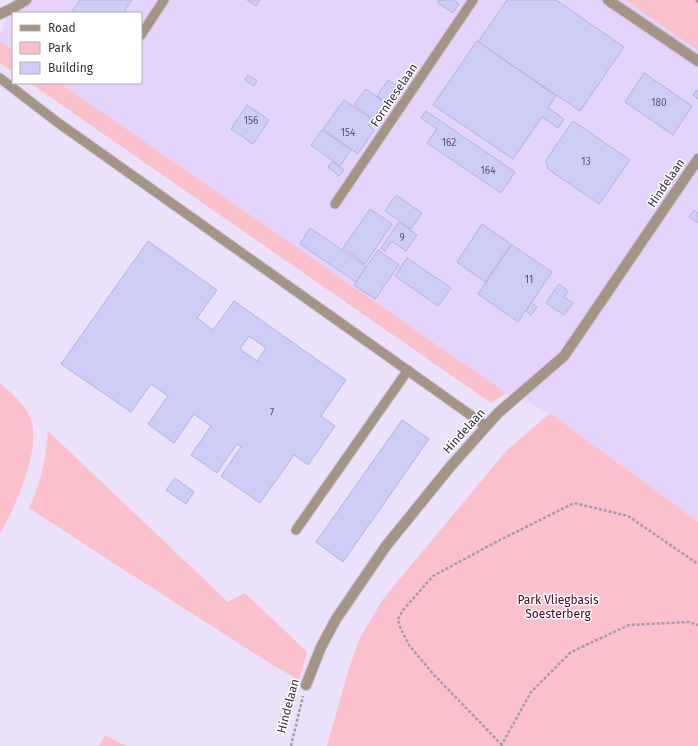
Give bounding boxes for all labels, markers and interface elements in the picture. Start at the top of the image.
legend [12,12,142,84]
text: Road [48,21,76,35]
text: Park [48,41,72,55]
text: Building [48,61,94,75]
street label: Fornheselaan [368,61,420,129]
house number: 180 [651,97,667,109]
house number: 156 [244,115,258,127]
house number: 154 [341,127,356,139]
house number: 162 [442,137,456,149]
house number: 13 [581,156,591,168]
street label: Hindelaan [645,156,687,210]
house number: 164 [481,165,496,177]
house number: 9 [399,232,405,244]
house number: 11 [525,274,533,286]
street label: Hindelaan [440,406,488,456]
house number: 7 [270,407,275,419]
park label: Park Vliegbasis Soesterberg [517,593,599,621]
street label: Hindelaan [274,677,302,735]

